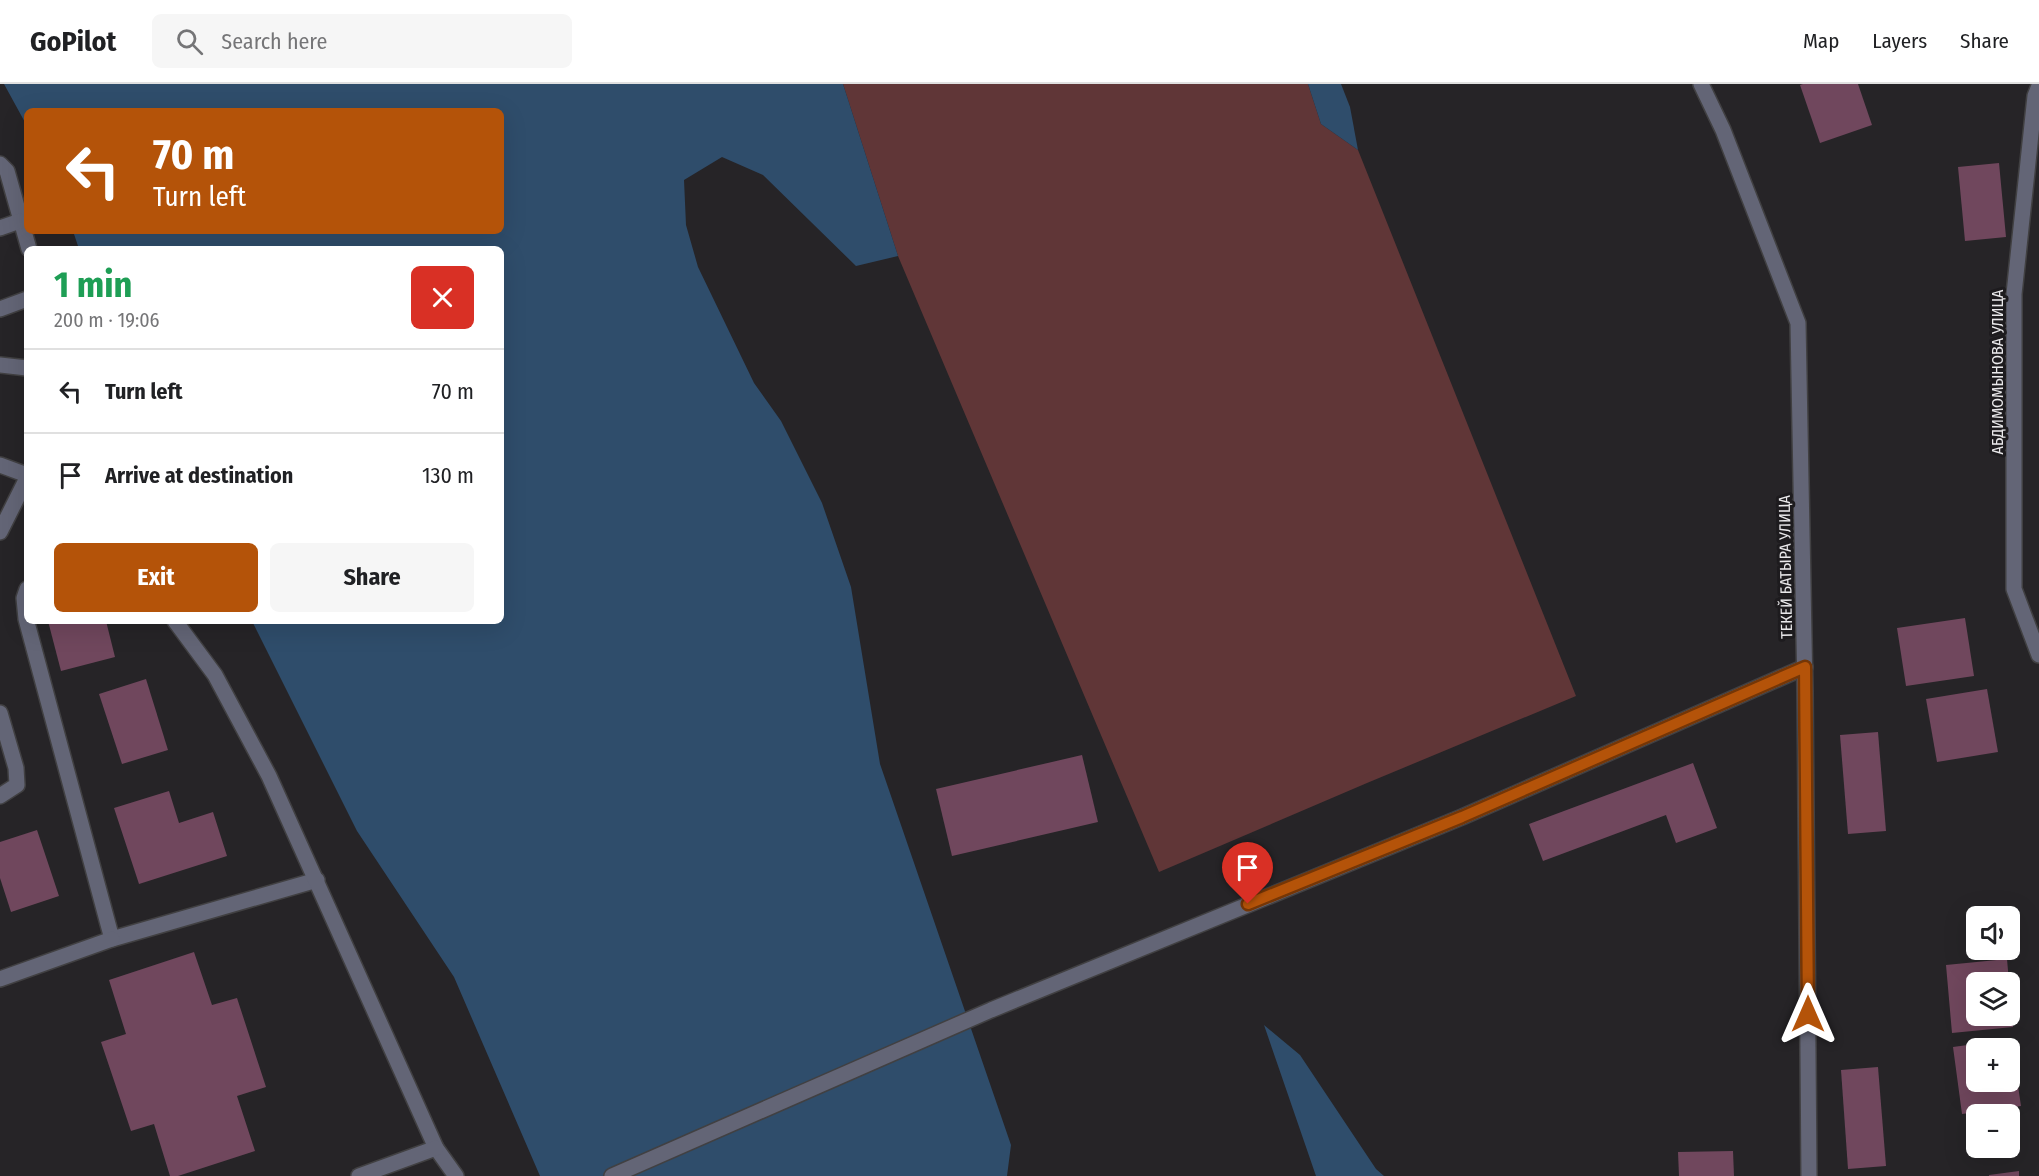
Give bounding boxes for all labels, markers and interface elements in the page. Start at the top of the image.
search box [152,14,572,68]
text: GoPilot [30,25,116,58]
icon: search [173,25,206,58]
text: Search here [221,28,327,55]
text: Map [1803,28,1839,54]
text: Layers [1872,28,1927,54]
text: Share [1960,28,2009,54]
text: 70 m [153,130,234,180]
icon: left [54,132,132,210]
text: Turn left [153,181,246,213]
text: 1 min [54,263,132,307]
button: close [411,266,474,329]
street label: АБДИМОМЫНОВА УЛИЦА [1988,289,2007,455]
text: 200 m · 19:06 [54,308,159,332]
icon: left [54,375,87,408]
text: Turn left [105,378,183,405]
text: 70 m [432,378,474,405]
icon: arrive [54,459,87,492]
text: Arrive at destination [105,462,293,489]
text: 130 m [422,462,474,489]
street label: ТЕКЕЙ БАТЫРА УЛИЦА [1775,494,1796,639]
button: Exit [54,543,258,612]
button: Share [270,543,474,612]
pin [1222,842,1273,904]
icon: arrive [1231,851,1264,884]
map controls [1966,906,2020,1158]
button: sound [1966,906,2020,960]
button: layers [1966,972,2020,1026]
position arrow [1776,982,1840,1046]
button: + [1966,1038,2020,1092]
button: − [1966,1104,2020,1158]

